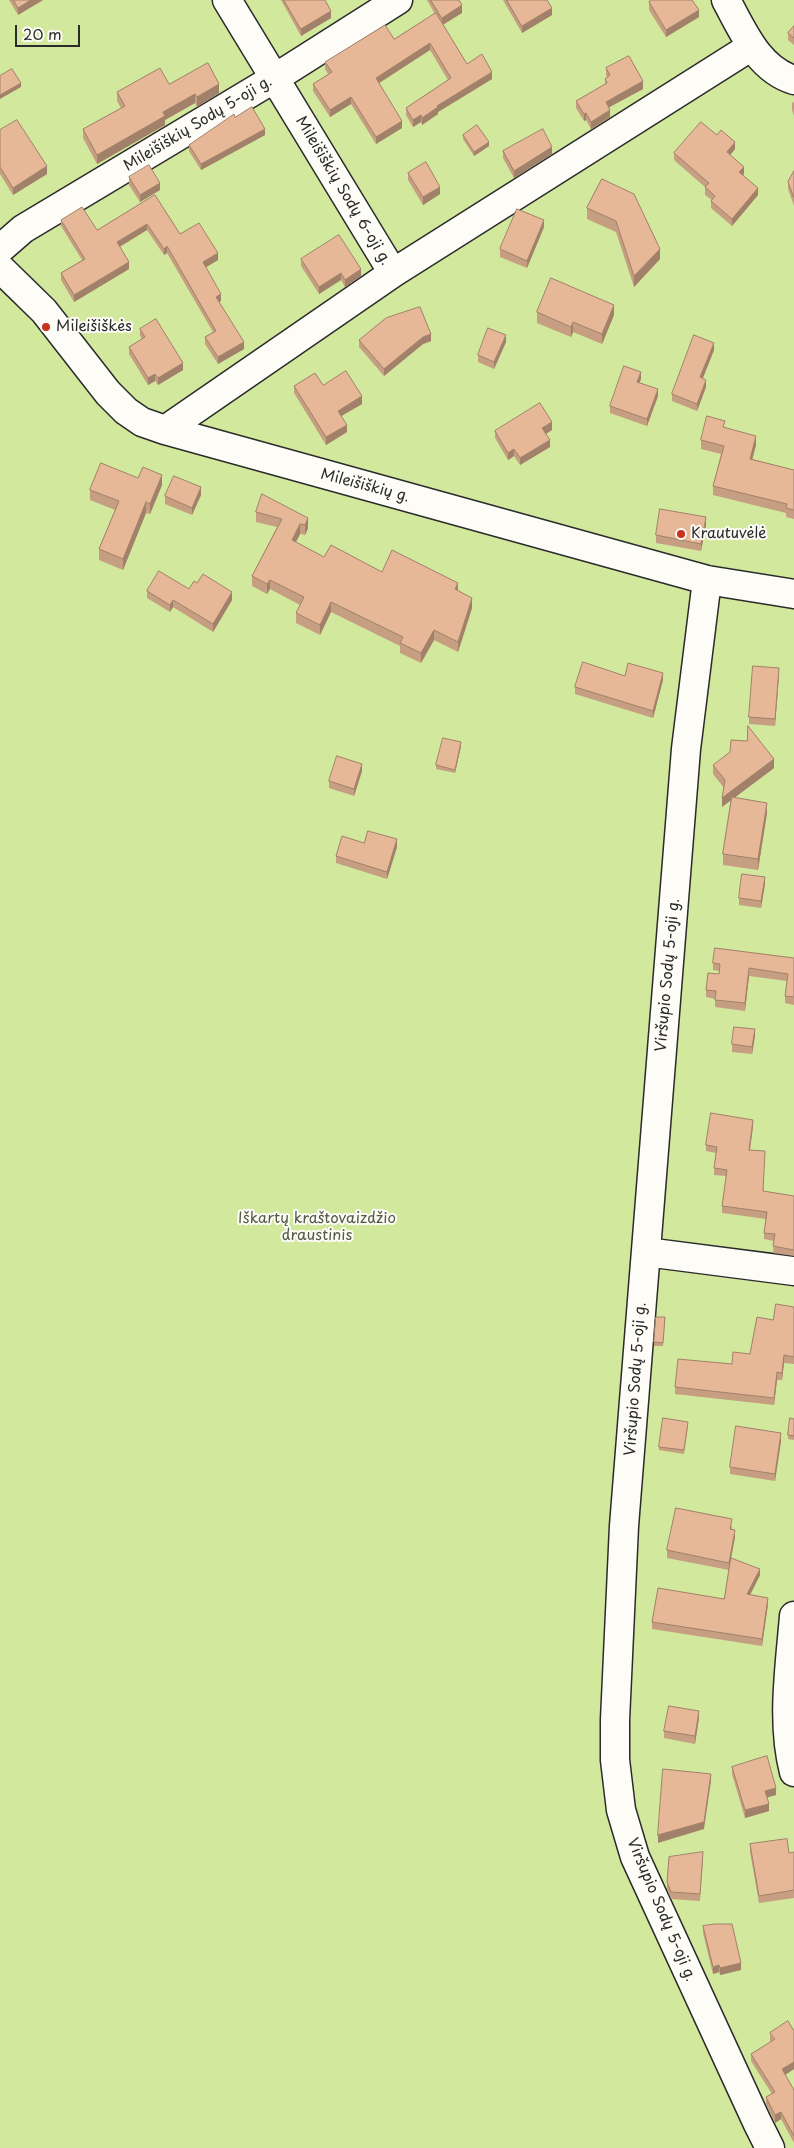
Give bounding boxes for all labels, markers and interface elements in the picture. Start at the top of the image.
scale bar [18,15,82,47]
text: 20 m [23,22,62,45]
street label: Mileišiškių Sodų 5-oji g. [121,73,275,175]
street label: Mileišiškių Sodų 6-oji g. [291,113,395,269]
place label: Mileišiškės [56,318,132,336]
marker: Mileišiškės [40,321,52,333]
street label: Mileišiškių g. [319,465,411,507]
place label: Krautuvėlė [691,525,766,543]
marker: Krautuvėlė [675,528,687,540]
street label: Viršupio Sodų 5-oji g. [652,898,684,1052]
park label: Iškartų kraštovaizdžio draustinis [238,1210,396,1245]
street label: Viršupio Sodų 5-oji g. [622,1302,650,1456]
street label: Viršupio Sodų 5-oji g. [623,1836,699,1984]

